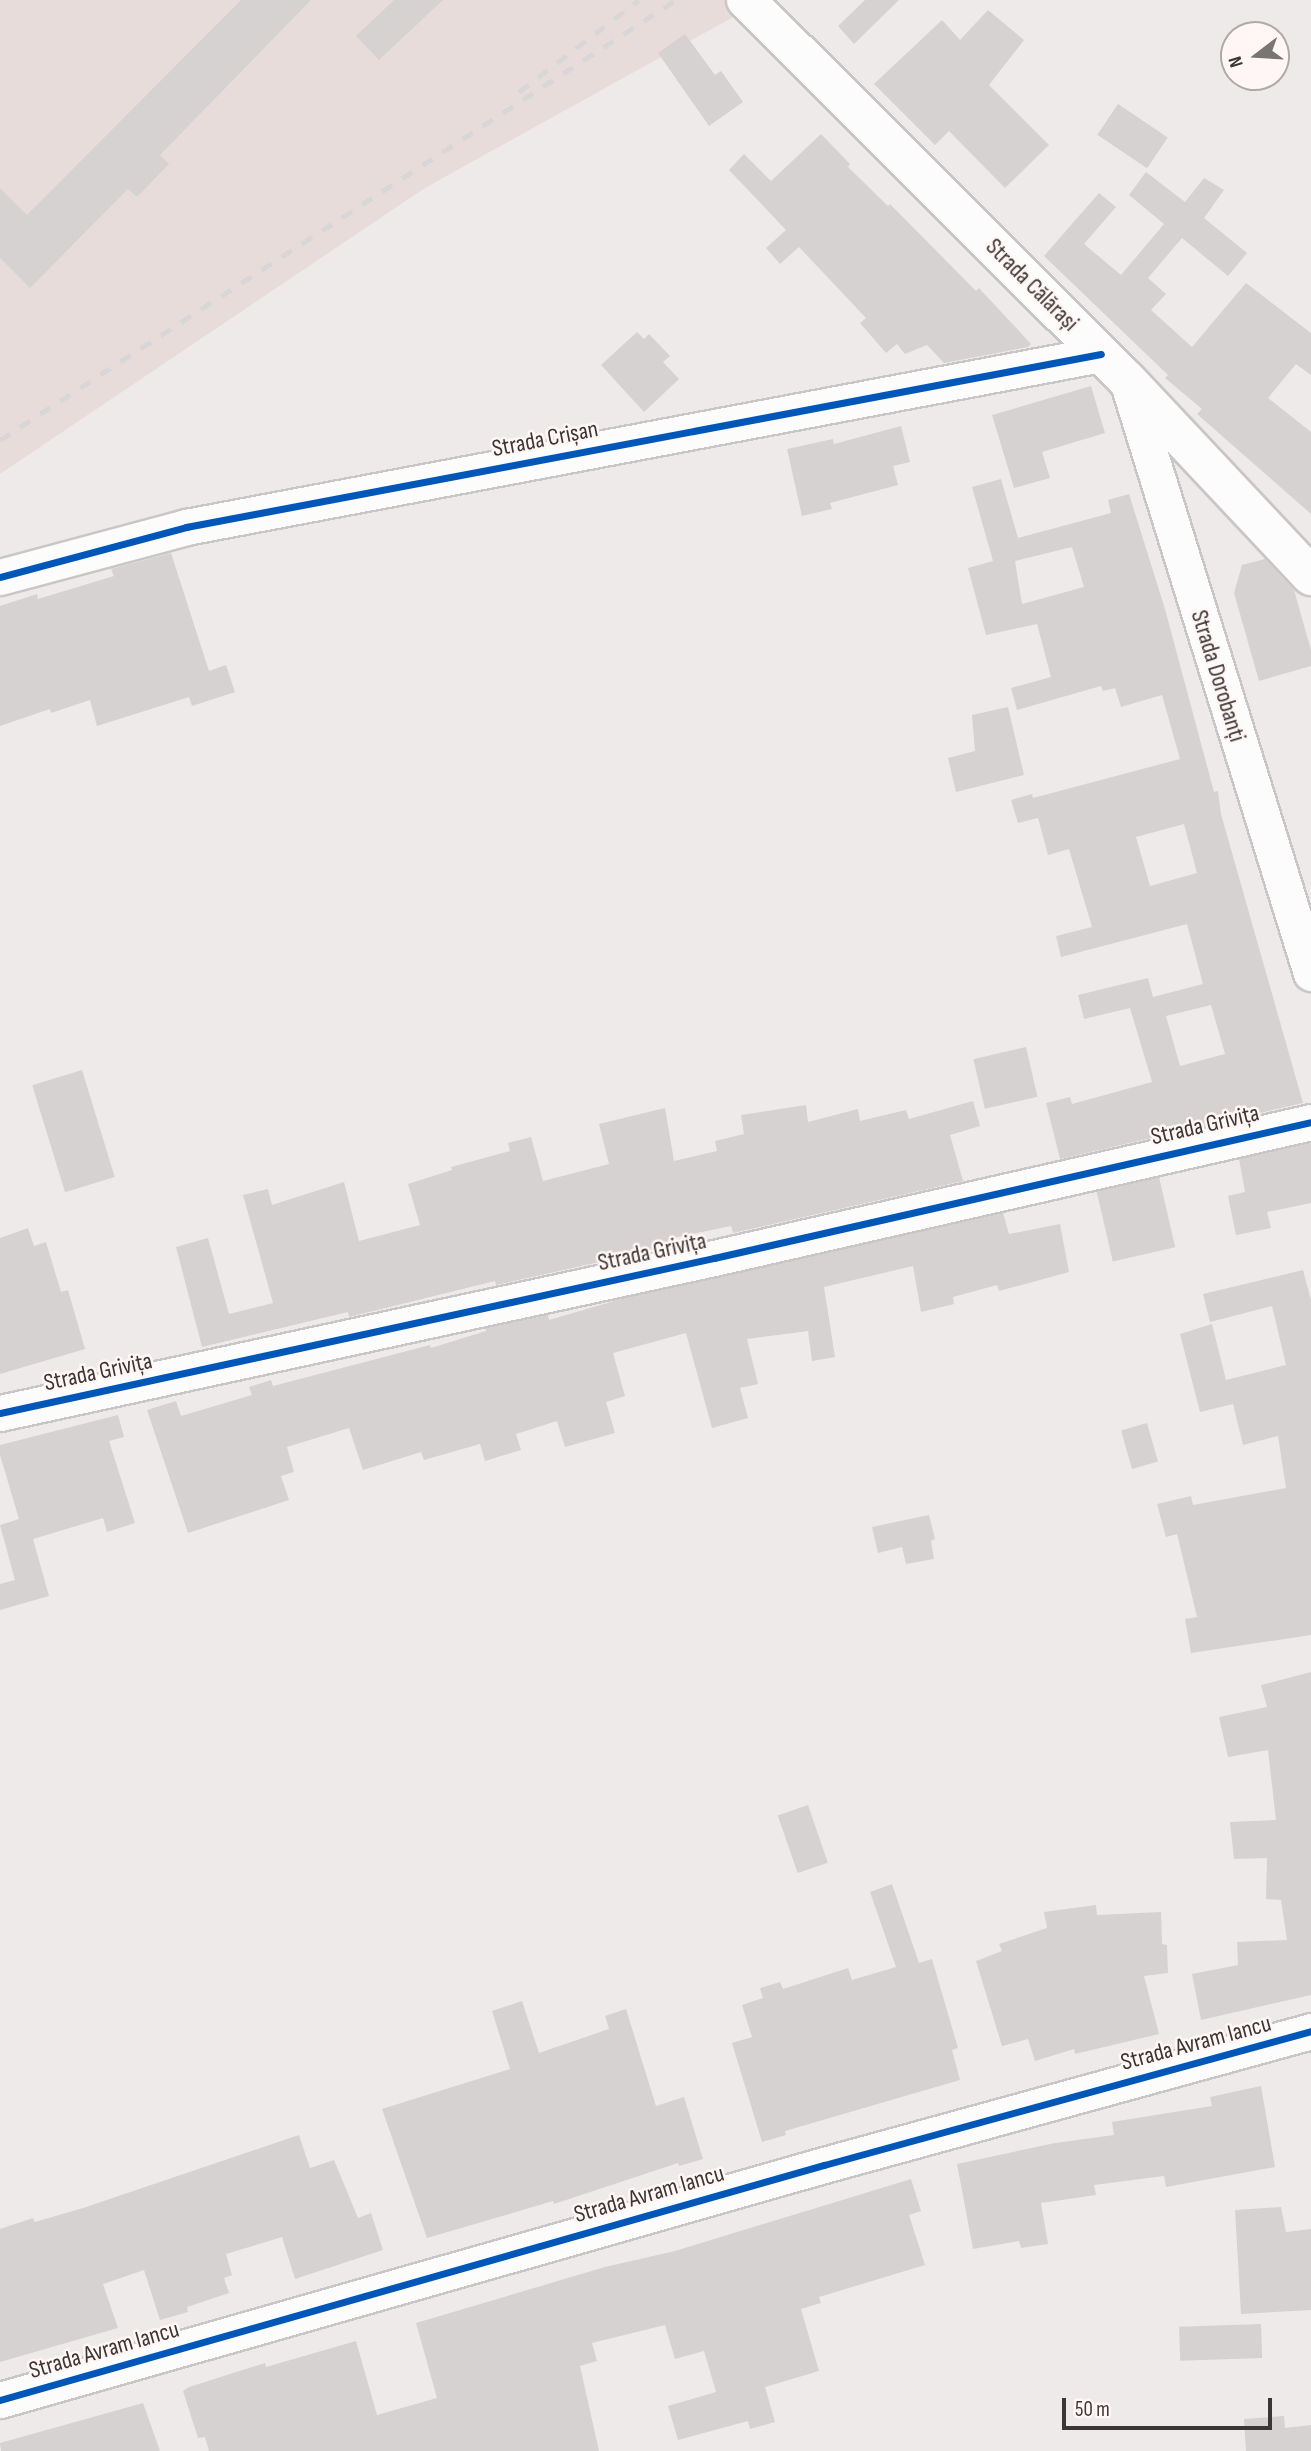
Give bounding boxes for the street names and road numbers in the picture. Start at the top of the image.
street label: Strada Călărași [980,233,1084,337]
street label: Strada Crișan [490,415,600,463]
street label: Strada Dorobanți [1184,607,1252,745]
street label: Strada Grivița [1148,1099,1262,1151]
street label: Strada Grivița [595,1226,709,1278]
street label: Strada Grivița [41,1346,155,1398]
street label: Strada Avram Iancu [1118,2009,1274,2077]
street label: Strada Avram Iancu [571,2159,727,2229]
street label: Strada Avram Iancu [26,2315,182,2385]

